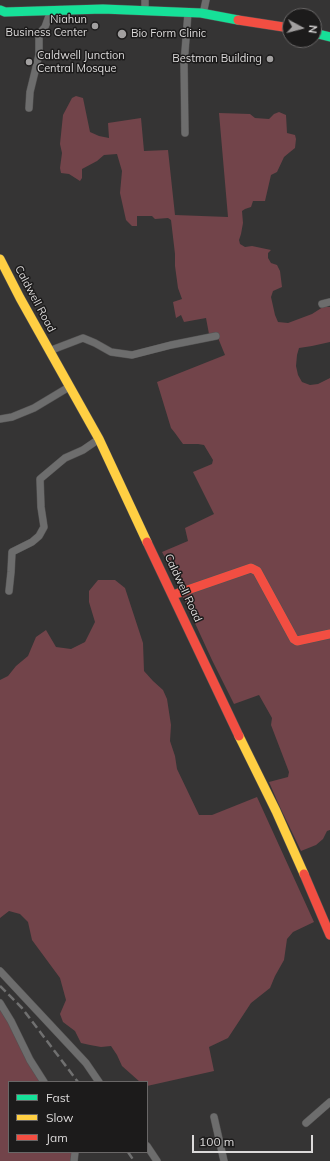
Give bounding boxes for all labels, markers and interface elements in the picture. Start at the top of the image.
north arrow [282,8,322,48]
place label: Niahun Business Center [6,13,87,39]
marker: Niahun Business Center [90,21,100,31]
text: N [305,24,320,34]
place label: Bio Form Clinic [131,27,206,41]
marker: Bio Form Clinic [116,28,128,40]
place label: Caldwell Junction Central Mosque [37,49,125,75]
place label: Bestman Building [172,52,262,66]
marker: Bestman Building [265,54,275,64]
marker: Caldwell Junction Central Mosque [24,57,34,67]
street label: Caldwell Road [12,263,58,335]
street label: Caldwell Road [161,552,205,624]
legend [8,1081,148,1153]
text: Fast [46,1090,70,1105]
text: Slow [46,1110,74,1125]
scale bar [194,1127,315,1153]
text: Jam [46,1130,68,1145]
text: 100 m [199,1134,234,1149]

